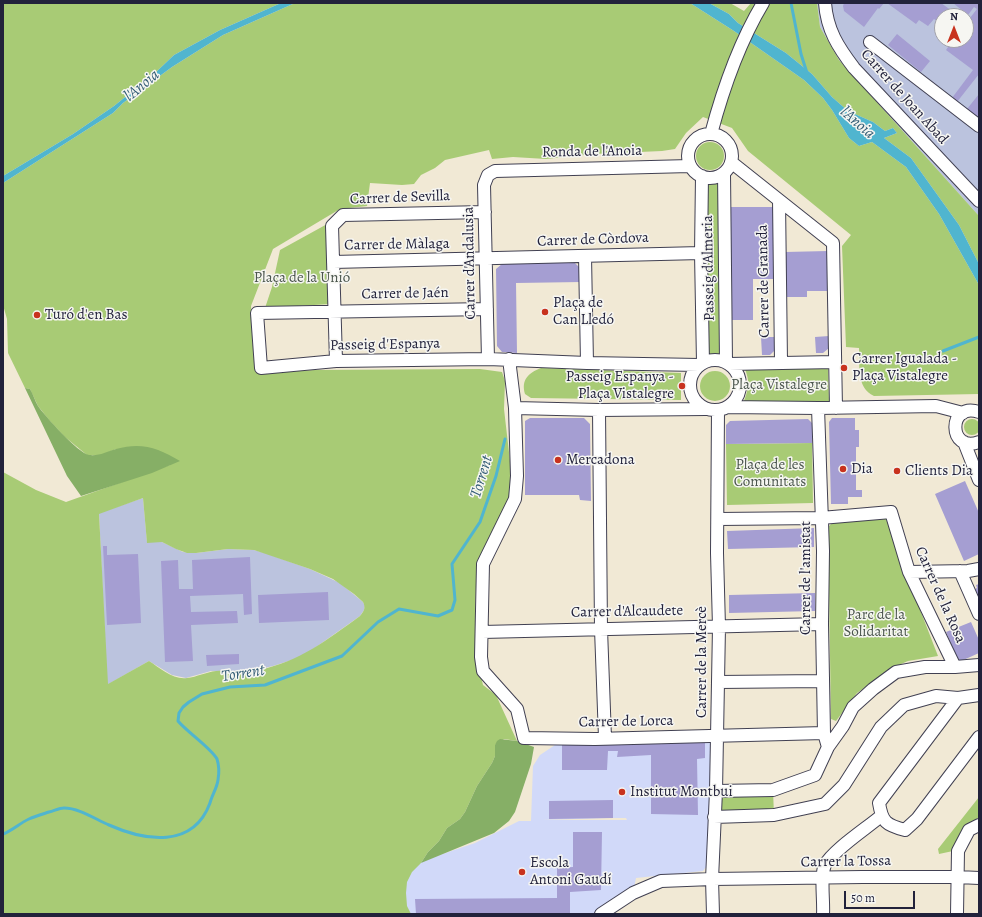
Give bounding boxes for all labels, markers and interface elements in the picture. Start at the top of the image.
north arrow [934,8,974,48]
text: N [950,9,958,24]
street label: Carrer de Joan Abad [857,46,951,148]
water label: l'Anoia [121,66,163,106]
water label: l'Anoia [836,103,878,143]
street label: Ronda de l'Anoia [542,142,642,162]
street label: Carrer de Sevilla [349,187,451,209]
street label: Carrer d'Andalusia [460,206,480,320]
street label: Passeig d'Almeria [699,215,719,321]
street label: Carrer de Granada [754,224,774,338]
street label: Carrer de Còrdova [537,229,649,251]
street label: Carrer de Màlaga [344,235,450,255]
park label: Plaça de la Unió [254,269,350,287]
street label: Carrer de Jaén [361,284,449,304]
place label: Plaça de Can Lledó [553,294,614,329]
place label: Turó d'en Bas [45,306,127,324]
marker: Plaça de Can Lledó [540,307,550,317]
marker: Turó d'en Bas [32,310,42,320]
street label: Passeig d'Espanya [330,335,440,355]
place label: Carrer Igualada - Plaça Vistalegre [852,350,957,385]
marker: Carrer Igualada - Plaça Vistalegre [839,363,849,373]
place label: Passeig Espanya - Plaça Vistalegre [566,368,674,403]
park label: Plaça Vistalegre [731,376,827,394]
marker: Passeig Espanya - Plaça Vistalegre [677,381,687,391]
place label: Mercadona [566,451,635,469]
water label: Torrent [467,454,497,500]
marker: Mercadona [553,455,563,465]
park label: Plaça de les Comunitats [734,456,806,491]
place label: Dia [851,460,873,478]
place label: Clients Dia [905,462,973,480]
marker: Dia [838,464,848,474]
marker: Clients Dia [892,466,902,476]
street label: Carrer de l'amistat [797,521,815,635]
street label: Carrer de la Rosa [911,544,969,646]
street label: Carrer d'Alcaudete [571,602,683,622]
street label: Carrer de la Mercè [693,606,711,718]
park label: Parc de la Solidaritat [844,606,908,641]
water label: Torrent [220,661,266,687]
street label: Carrer de Lorca [578,712,674,732]
place label: Institut Montbui [630,783,733,801]
marker: Institut Montbui [617,787,627,797]
street label: Carrer la Tossa [801,852,891,872]
place label: Escola Antoni Gaudí [530,854,612,889]
marker: Escola Antoni Gaudí [517,867,527,877]
scale bar [846,883,917,909]
text: 50 m [851,890,875,906]

